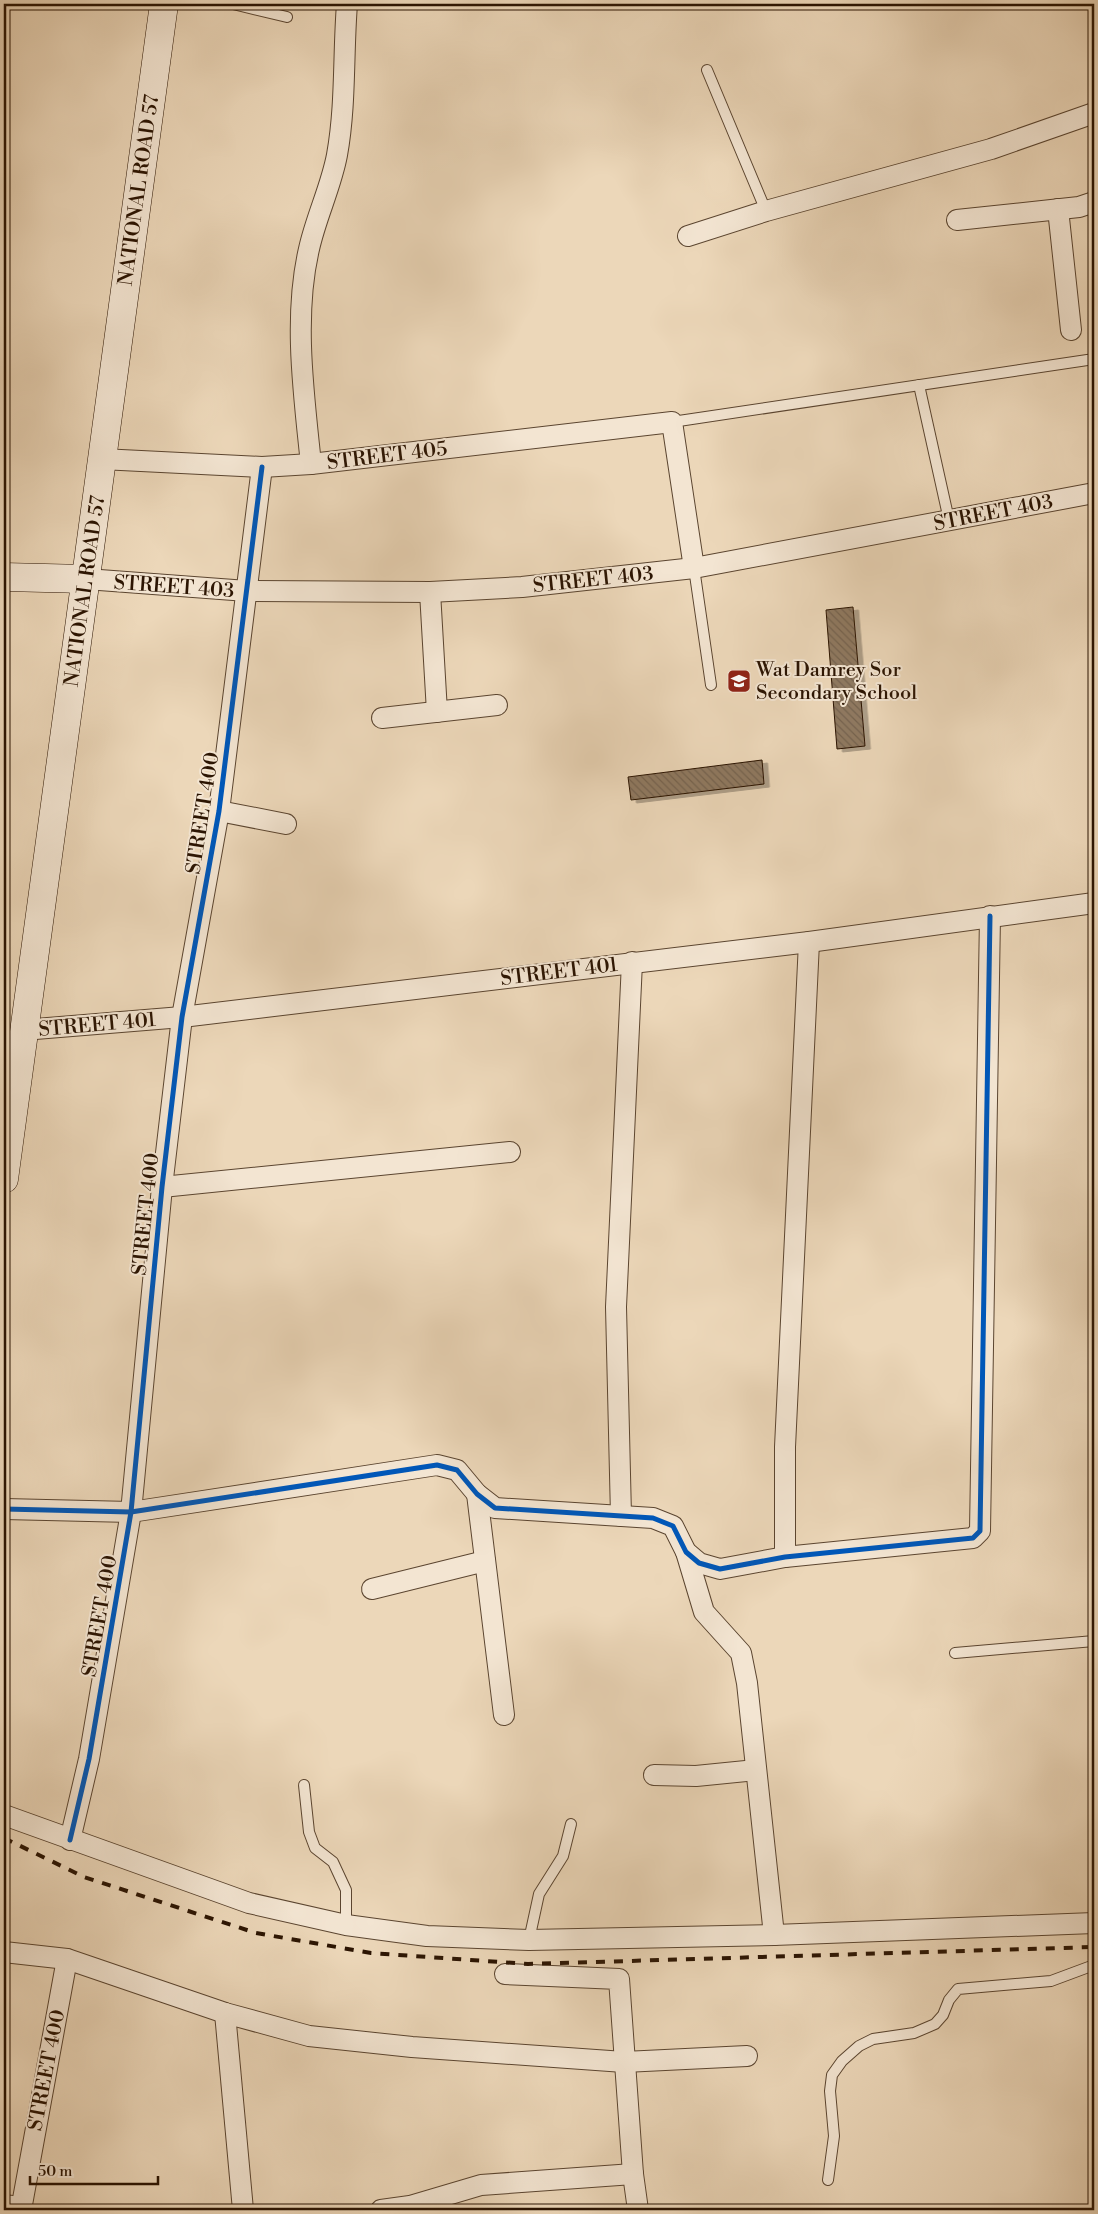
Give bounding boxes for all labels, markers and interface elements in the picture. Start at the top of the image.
street label: NATIONAL ROAD 57 [114,93,165,287]
street label: STREET 405 [326,437,449,476]
street label: STREET 403 [932,490,1055,537]
street label: NATIONAL ROAD 57 [60,494,111,688]
street label: STREET 403 [532,562,655,599]
street label: STREET 403 [113,571,235,604]
place label: Wat Damrey Sor Secondary School [755,658,917,706]
school or university icon: Wat Damrey Sor Secondary School [726,668,752,694]
street label: STREET 400 [181,750,225,876]
street label: STREET 401 [499,953,620,992]
street label: STREET 401 [37,1008,157,1043]
street label: STREET 400 [128,1152,165,1277]
street label: STREET 400 [77,1553,123,1679]
street label: STREET 400 [23,2007,71,2133]
scale bar [30,2154,158,2186]
text: 50 m [38,2162,72,2181]

